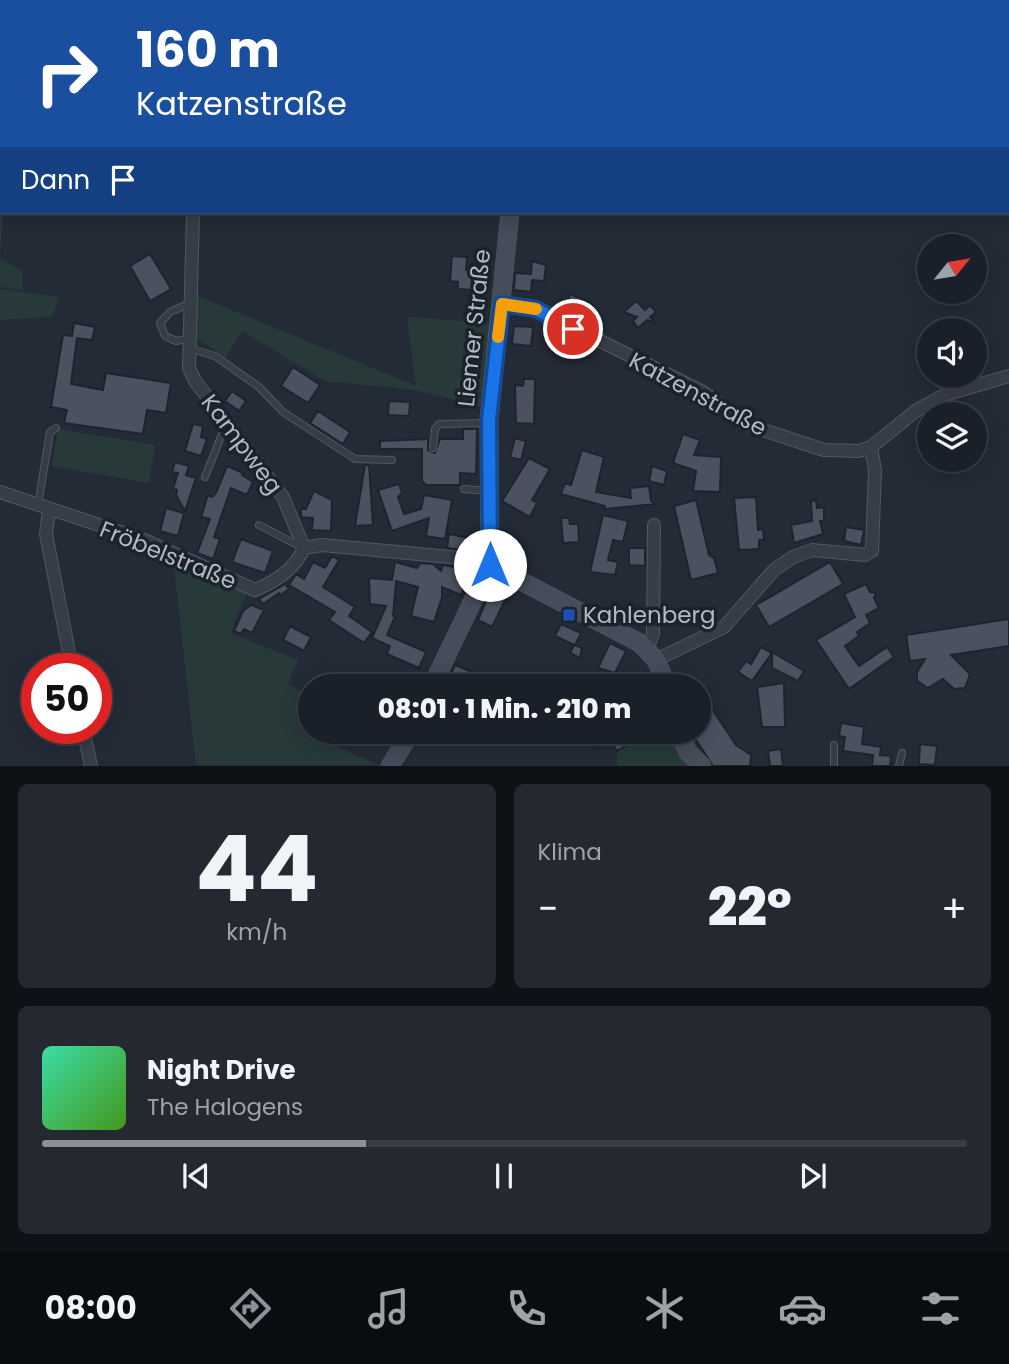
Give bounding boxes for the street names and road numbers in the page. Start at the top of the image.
street label: Liemer Straße [450,248,498,408]
street label: Katzenstraße [624,344,772,444]
street label: Kampweg [194,388,290,500]
street label: Fröbelstraße [95,513,241,597]

